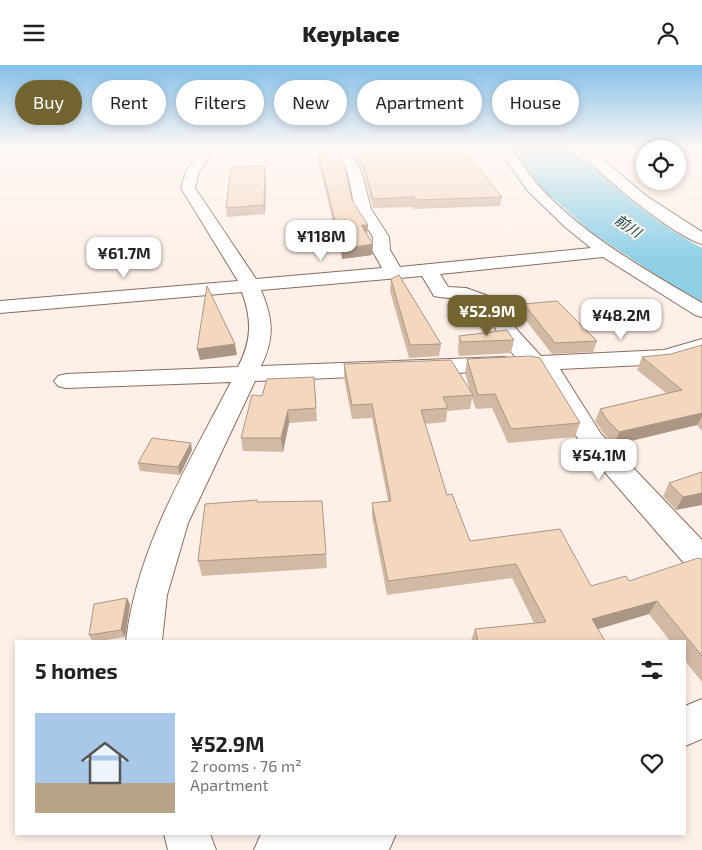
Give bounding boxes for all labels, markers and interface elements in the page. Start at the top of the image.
icon: menu [20,19,48,47]
icon: person [654,19,682,47]
text: Keyplace [302,20,400,46]
chip: Buy [15,80,82,125]
chip: Rent [92,80,166,125]
chip: Filters [176,80,264,125]
chip: New [274,80,347,125]
chip: Apartment [357,80,482,125]
chip: House [492,80,579,125]
map controls [636,140,686,190]
button: locate [636,140,686,190]
water label: 前川 [612,211,646,242]
pin: ¥118M [286,219,356,262]
text: ¥118M [296,226,346,245]
pin: ¥61.7M [83,237,165,279]
text: ¥61.7M [97,243,151,262]
pin: ¥52.9M [446,295,528,337]
pin: ¥48.2M [580,299,662,341]
text: ¥52.9M [459,301,515,320]
text: ¥48.2M [592,305,650,324]
pin: ¥54.1M [558,439,640,481]
text: ¥54.1M [572,445,626,464]
icon: filters [638,656,666,684]
text: 5 homes [35,658,118,683]
text: ¥52.9M [190,731,264,756]
icon: home [75,733,135,793]
icon: heart [638,749,666,777]
text: 2 rooms · 76 m² [190,756,302,775]
text: Apartment [190,775,269,794]

